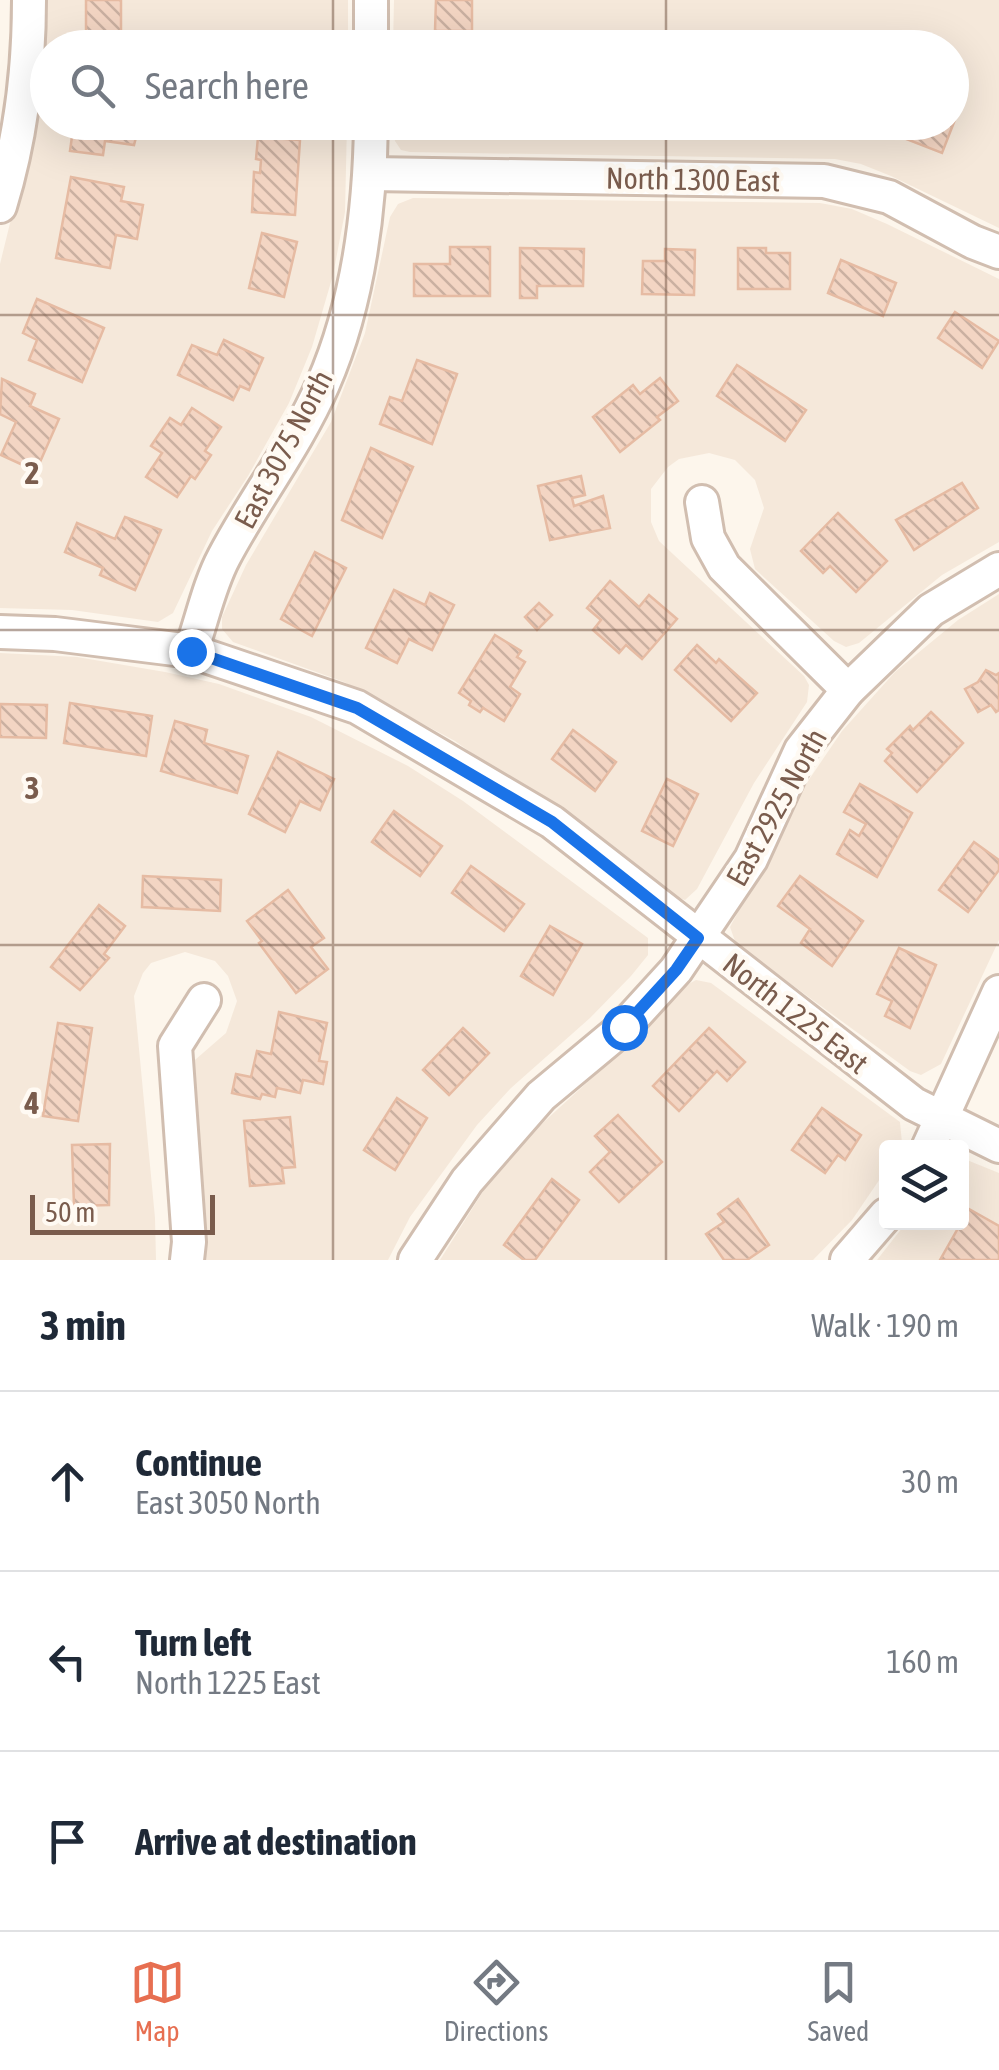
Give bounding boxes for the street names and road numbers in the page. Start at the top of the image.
street label: North 1300 East [606,160,780,198]
street label: East 3075 North [227,364,339,534]
street label: East 2925 North [719,723,833,891]
street label: North 1225 East [717,946,875,1080]

